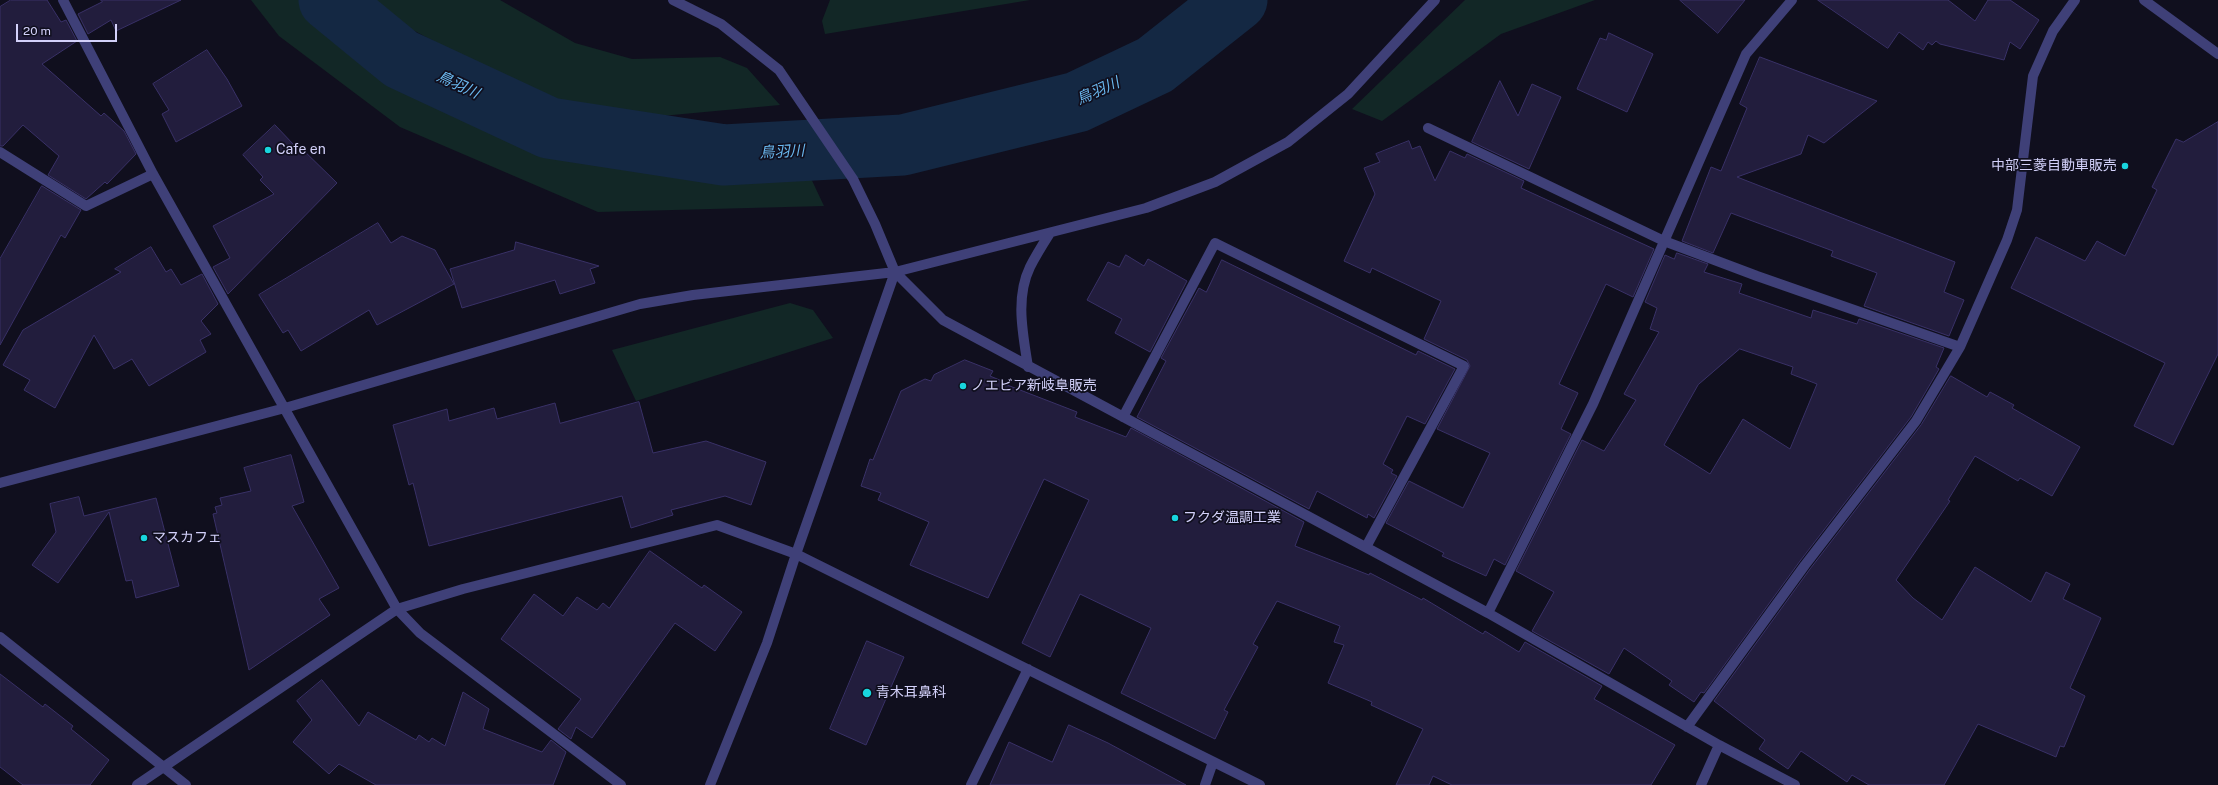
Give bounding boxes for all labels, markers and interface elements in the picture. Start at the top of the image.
scale bar [18,16,119,42]
text: 20 m [23,24,51,38]
water label: 鳥羽川 [434,67,482,103]
water label: 鳥羽川 [1074,74,1122,108]
place label: Cafe en [276,142,326,158]
water label: 鳥羽川 [759,142,805,162]
marker: Cafe en [263,145,273,155]
place label: 中部三菱自動車販売 [1991,158,2117,174]
marker: 中部三菱自動車販売 [2120,161,2130,171]
place label: ノエビア新岐阜販売 [971,378,1097,394]
marker: ノエビア新岐阜販売 [958,381,968,391]
place label: フクダ温調工業 [1183,510,1281,526]
marker: フクダ温調工業 [1170,513,1180,523]
place label: マスカフェ [152,530,222,546]
marker: マスカフェ [139,533,149,543]
place label: 青木耳鼻科 [876,685,946,701]
marker: 青木耳鼻科 [861,687,873,699]

